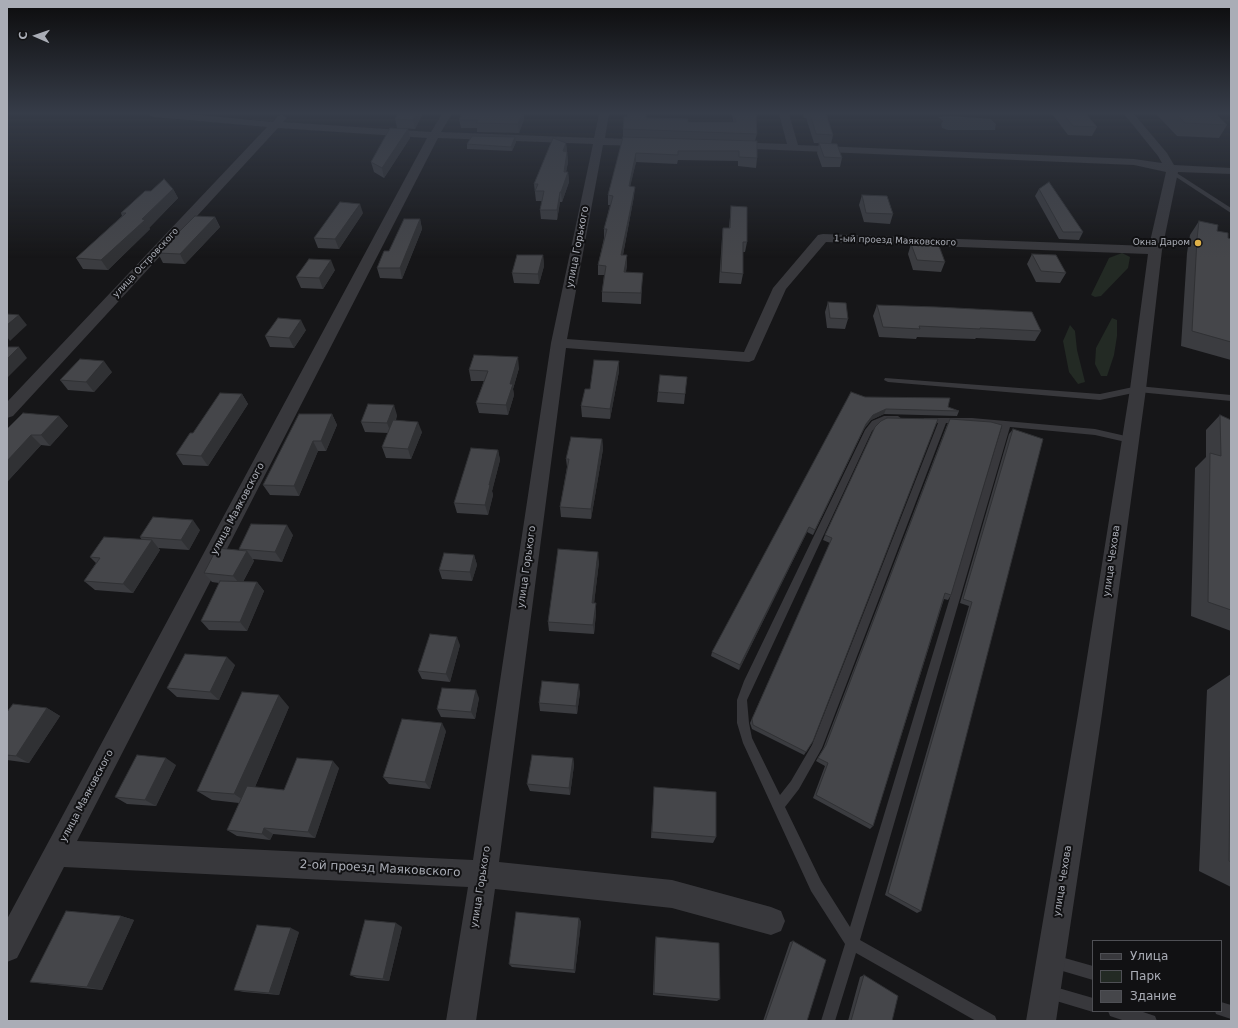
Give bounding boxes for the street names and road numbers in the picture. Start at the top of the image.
street label: улица Горького [564,205,592,289]
street label: улица Островского [111,226,181,300]
street label: 1-ый проезд Маяковского [834,233,956,249]
street label: улица Маяковского [209,461,267,557]
street label: улица Горького [515,525,539,609]
street label: улица Чехова [1101,525,1123,597]
street label: улица Маяковского [58,748,116,844]
street label: улица Горького [469,845,493,929]
street label: улица Чехова [1051,845,1075,917]
street label: 2-ой проезд Маяковского [299,858,461,880]

